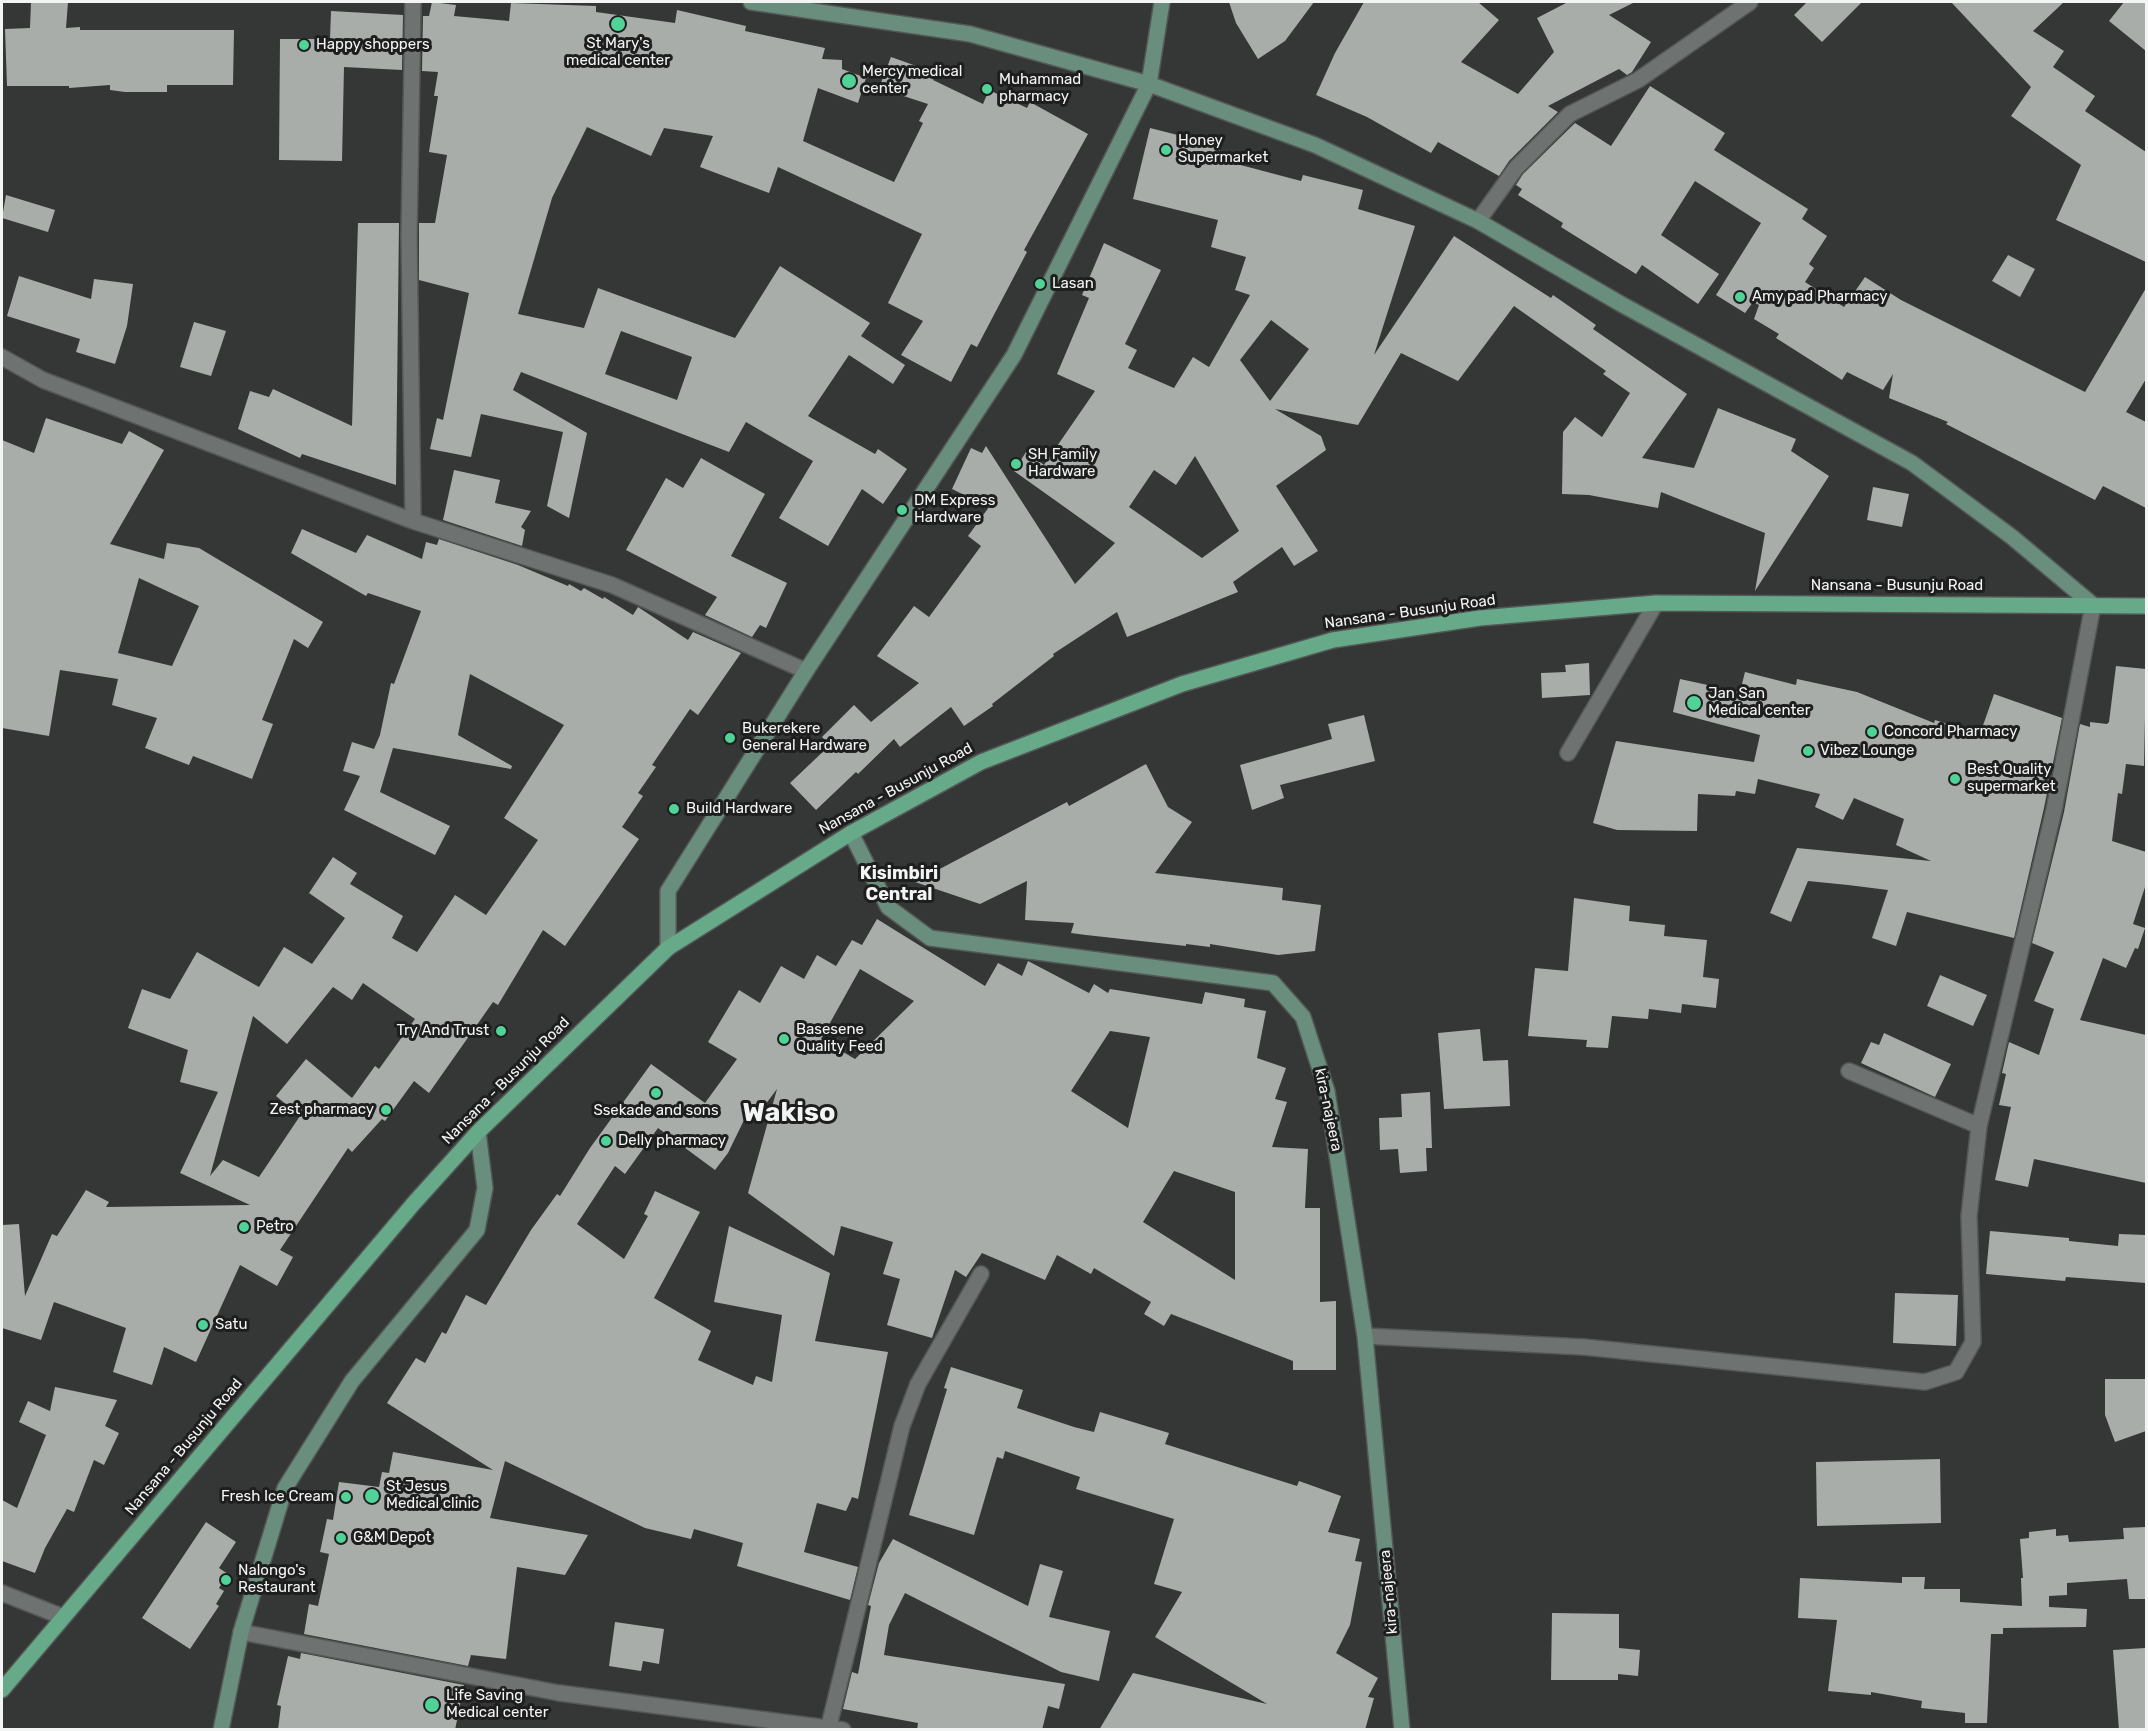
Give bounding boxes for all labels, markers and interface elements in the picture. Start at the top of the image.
marker: St Mary's medical center [609,15,627,33]
place label: St Mary's medical center [566,35,670,70]
place label: Happy shoppers [316,36,430,54]
marker: Happy shoppers [297,38,311,52]
place label: Mercy medical center [862,63,962,98]
place label: Muhammad pharmacy [999,71,1081,106]
marker: Mercy medical center [840,72,858,90]
marker: Muhammad pharmacy [980,82,994,96]
place label: Honey Supermarket [1178,132,1268,167]
marker: Honey Supermarket [1159,143,1173,157]
place label: Lasan [1052,275,1094,293]
marker: Lasan [1033,277,1047,291]
place label: Amy pad Pharmacy [1752,288,1888,306]
marker: Amy pad Pharmacy [1733,290,1747,304]
place label: SH Family Hardware [1028,446,1097,481]
marker: SH Family Hardware [1009,457,1023,471]
place label: DM Express Hardware [914,492,995,527]
marker: DM Express Hardware [895,503,909,517]
street label: Nansana - Busunju Road [1811,577,1983,595]
street label: Nansana - Busunju Road [1323,591,1497,633]
place label: Jan San Medical center [1708,685,1810,720]
marker: Jan San Medical center [1685,694,1703,712]
place label: Bukerekere General Hardware [742,720,867,755]
place label: Concord Pharmacy [1884,723,2017,741]
marker: Concord Pharmacy [1865,725,1879,739]
marker: Bukerekere General Hardware [723,731,737,745]
street label: Nansana - Busunju Road [816,739,976,839]
place label: Vibez Lounge [1820,742,1914,760]
marker: Vibez Lounge [1801,744,1815,758]
place label: Best Quality supermarket [1967,761,2056,796]
marker: Best Quality supermarket [1948,772,1962,786]
place label: Build Hardware [686,800,792,818]
marker: Build Hardware [667,802,681,816]
district label: Kisimbiri Central [860,863,938,906]
street label: Nansana - Busunju Road [439,1014,573,1148]
place label: Basesene Quality Feed [796,1021,883,1056]
place label: Try And Trust [396,1022,489,1040]
marker: Try And Trust [494,1024,508,1038]
marker: Basesene Quality Feed [777,1032,791,1046]
street label: kira-najeera [1310,1067,1346,1153]
marker: Ssekade and sons [649,1086,663,1100]
district label: Wakiso [743,1097,835,1129]
place label: Zest pharmacy [270,1101,374,1119]
place label: Ssekade and sons [593,1102,719,1120]
marker: Zest pharmacy [379,1103,393,1117]
place label: Delly pharmacy [618,1132,726,1150]
marker: Delly pharmacy [599,1134,613,1148]
place label: Petro [256,1218,294,1236]
marker: Petro [237,1220,251,1234]
place label: Satu [215,1316,247,1334]
marker: Satu [196,1318,210,1332]
street label: Nansana - Busunju Road [122,1375,246,1519]
place label: St Jesus Medical clinic [386,1478,479,1513]
marker: St Jesus Medical clinic [363,1487,381,1505]
place label: Fresh Ice Cream [221,1488,334,1506]
marker: Fresh Ice Cream [339,1490,353,1504]
place label: G&M Depot [353,1529,431,1547]
marker: G&M Depot [334,1531,348,1545]
street label: kira-najeera [1376,1549,1402,1635]
place label: Nalongo's Restaurant [238,1562,316,1597]
marker: Nalongo's Restaurant [219,1573,233,1587]
place label: Life Saving Medical center [446,1687,548,1722]
marker: Life Saving Medical center [423,1696,441,1714]

